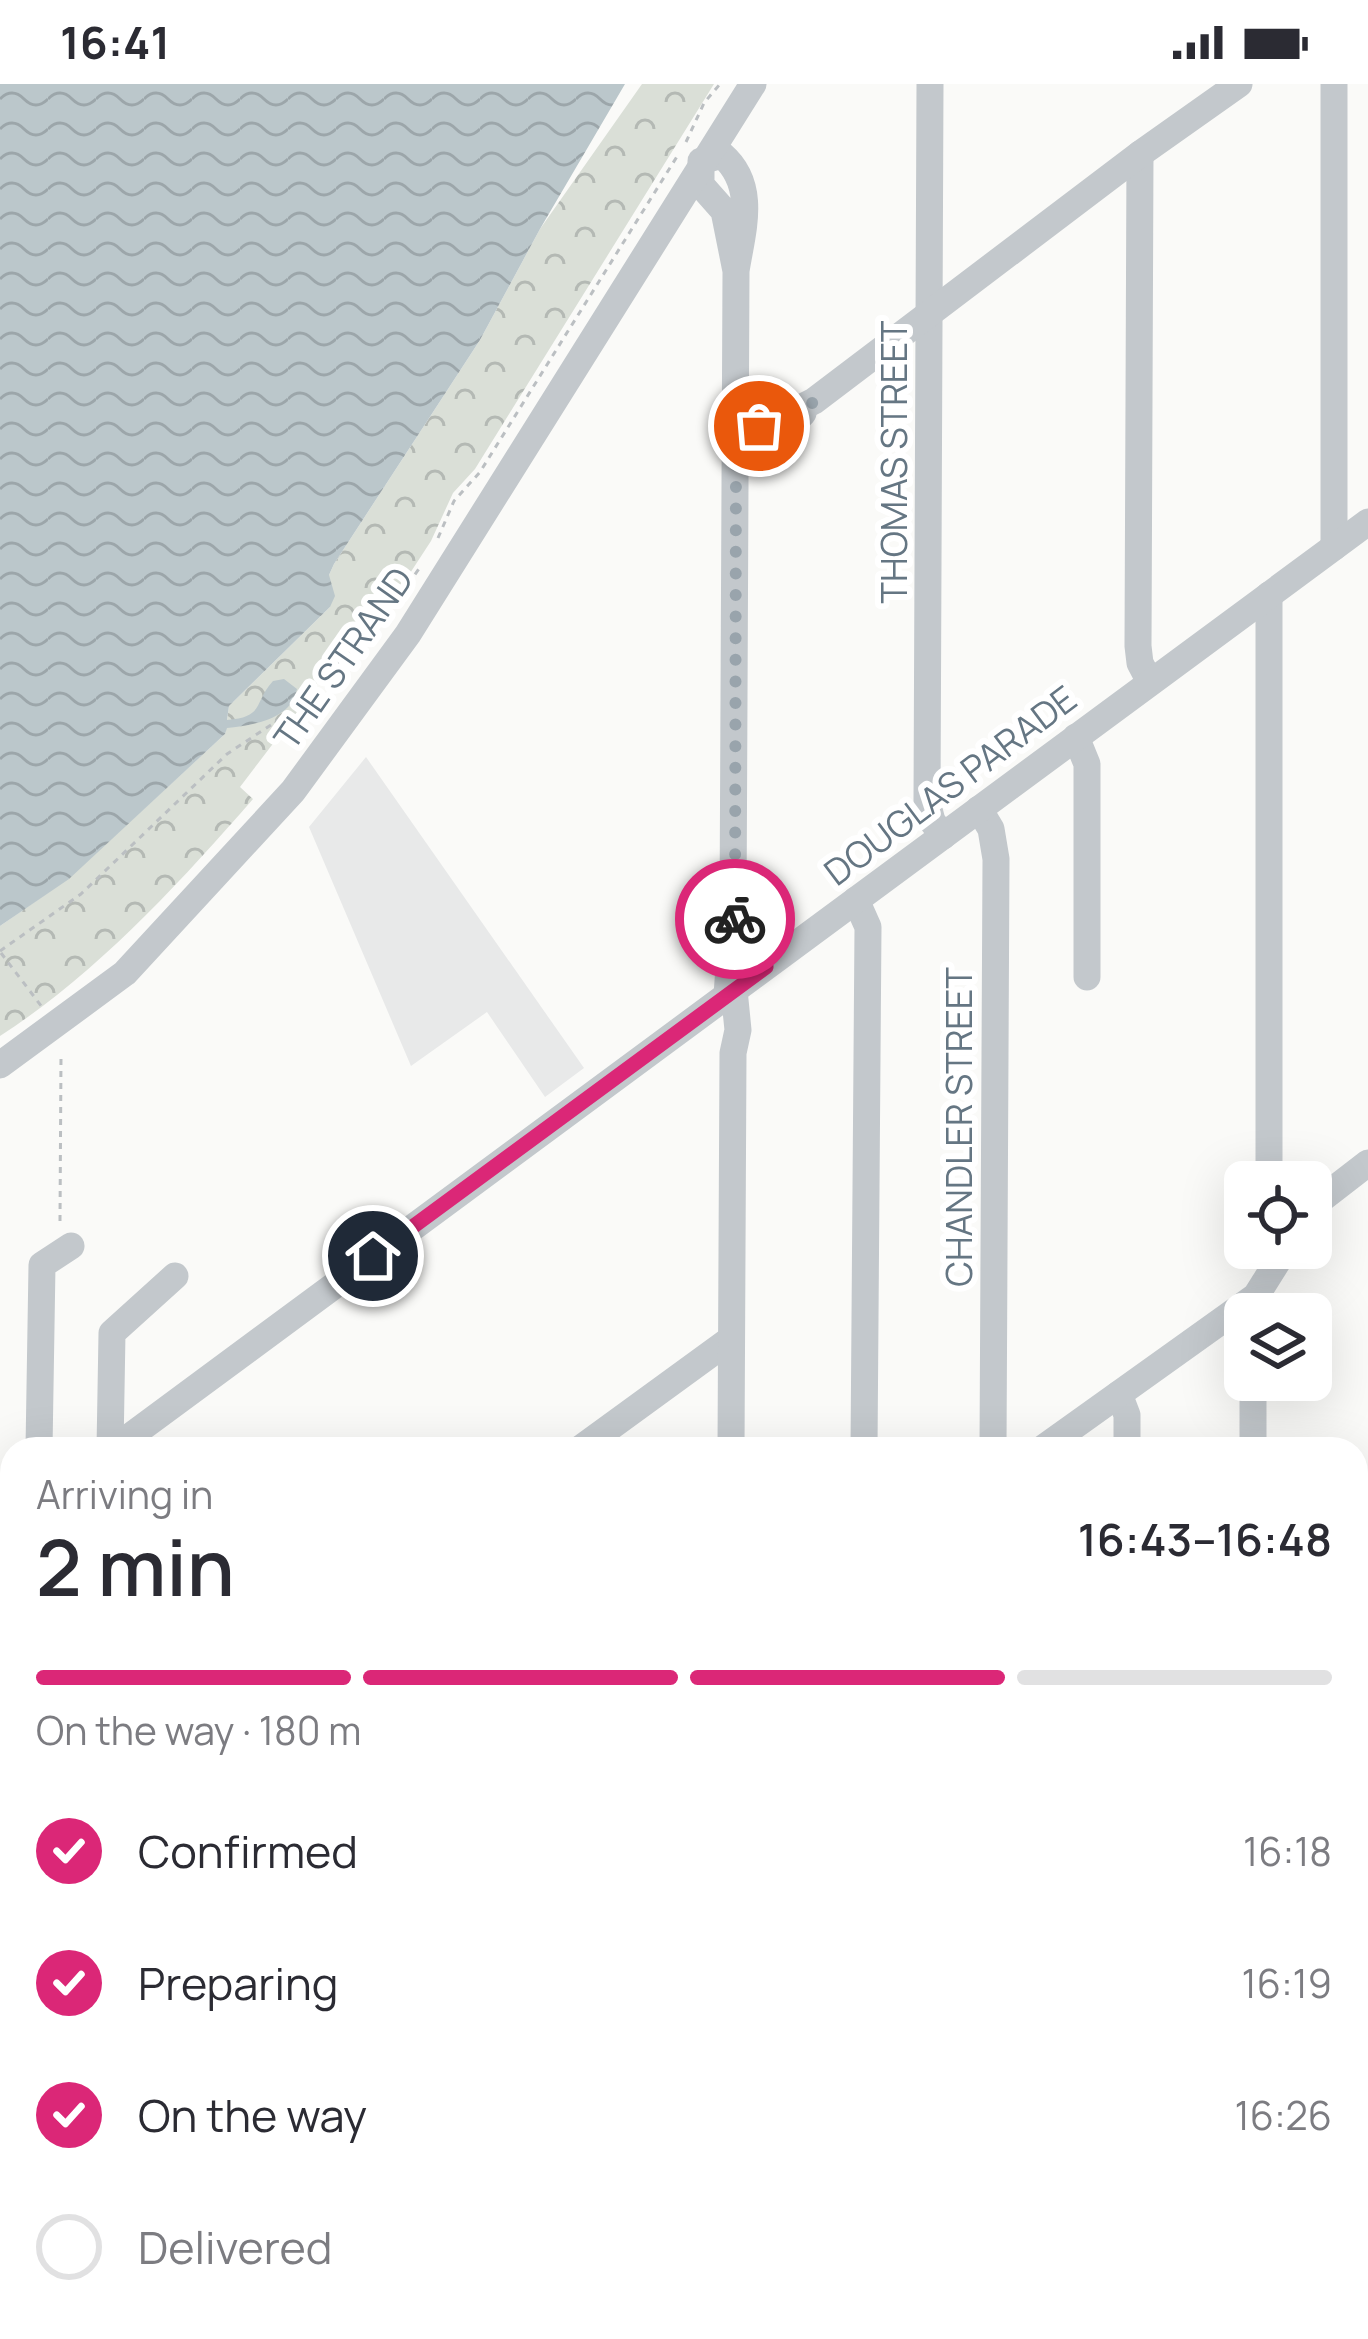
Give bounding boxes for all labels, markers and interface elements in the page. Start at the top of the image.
text: 16:41 [60,11,170,73]
street label: THOMAS STREET [869,320,918,603]
pin [708,375,810,477]
icon: bag [726,393,792,459]
street label: THE STRAND [262,557,424,759]
street label: DOUGLAS PARADE [814,674,1086,896]
courier [675,859,795,979]
icon: bike [702,886,768,952]
street label: CHANDLER STREET [934,967,983,1287]
map controls [1224,1161,1332,1401]
button: locate [1224,1161,1332,1269]
pin [322,1205,424,1307]
icon: home [340,1223,406,1289]
button: layers [1224,1293,1332,1401]
text: Arriving in [36,1467,213,1521]
text: 16:43–16:48 [1078,1508,1332,1570]
text: 2 min [36,1513,235,1619]
text: On the way · 180 m [36,1703,361,1757]
icon: check [36,1818,102,1884]
text: Confirmed [138,1820,358,1882]
text: 16:18 [1243,1824,1332,1878]
icon: check [36,1950,102,2016]
text: Preparing [138,1952,338,2014]
text: 16:19 [1242,1956,1332,2010]
icon: check [36,2082,102,2148]
text: On the way [138,2084,367,2146]
text: 16:26 [1234,2088,1332,2142]
text: Delivered [138,2216,333,2278]

